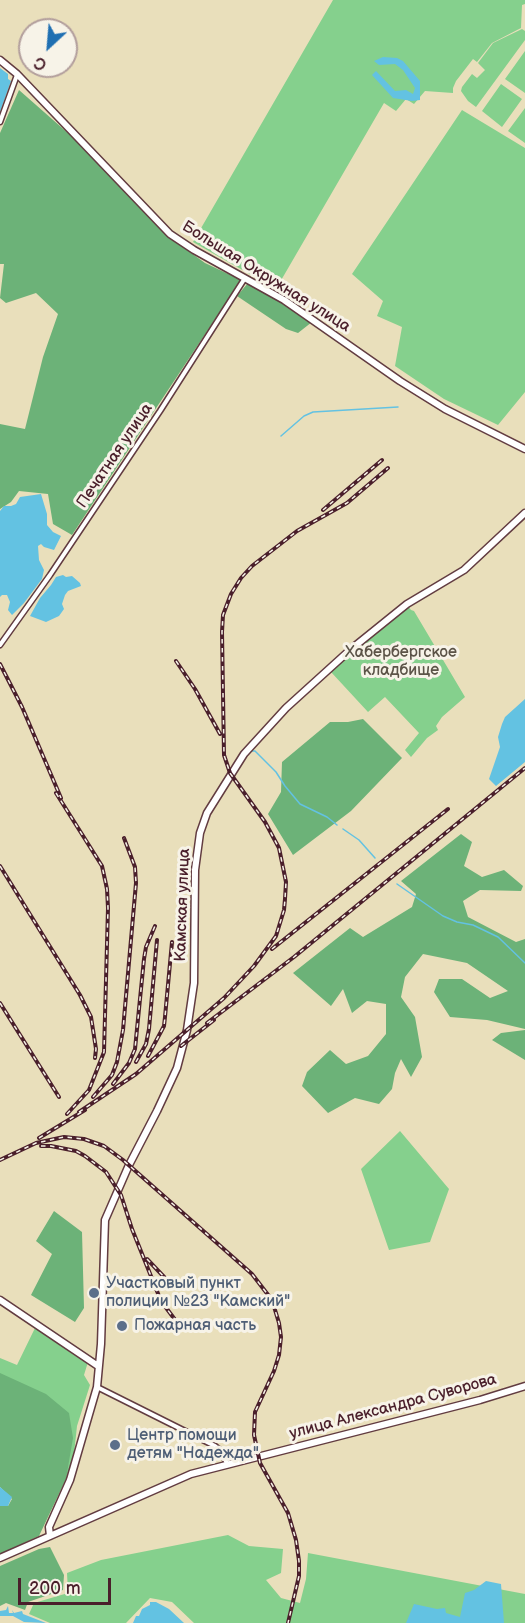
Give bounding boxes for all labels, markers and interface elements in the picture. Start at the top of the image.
north arrow [18,18,78,78]
text: С [32,52,50,74]
street label: Большая Окружная улица [178,217,354,337]
street label: Печатная улица [73,400,157,512]
park label: Хабербергское кладбище [345,643,457,681]
street label: Камская улица [171,848,195,962]
place label: Участковый пункт полиции №23 "Камский" [106,1274,290,1312]
marker: Участковый пункт полиции №23 "Камский" [87,1286,101,1300]
place label: Пожарная часть [134,1316,256,1336]
marker: Пожарная часть [115,1319,129,1333]
street label: улица Александра Суворова [287,1370,499,1444]
place label: Центр помощи детям "Надежда" [127,1426,259,1464]
marker: Центр помощи детям "Надежда" [108,1438,122,1452]
scale bar [21,1566,114,1604]
text: 200 m [29,1578,81,1599]

